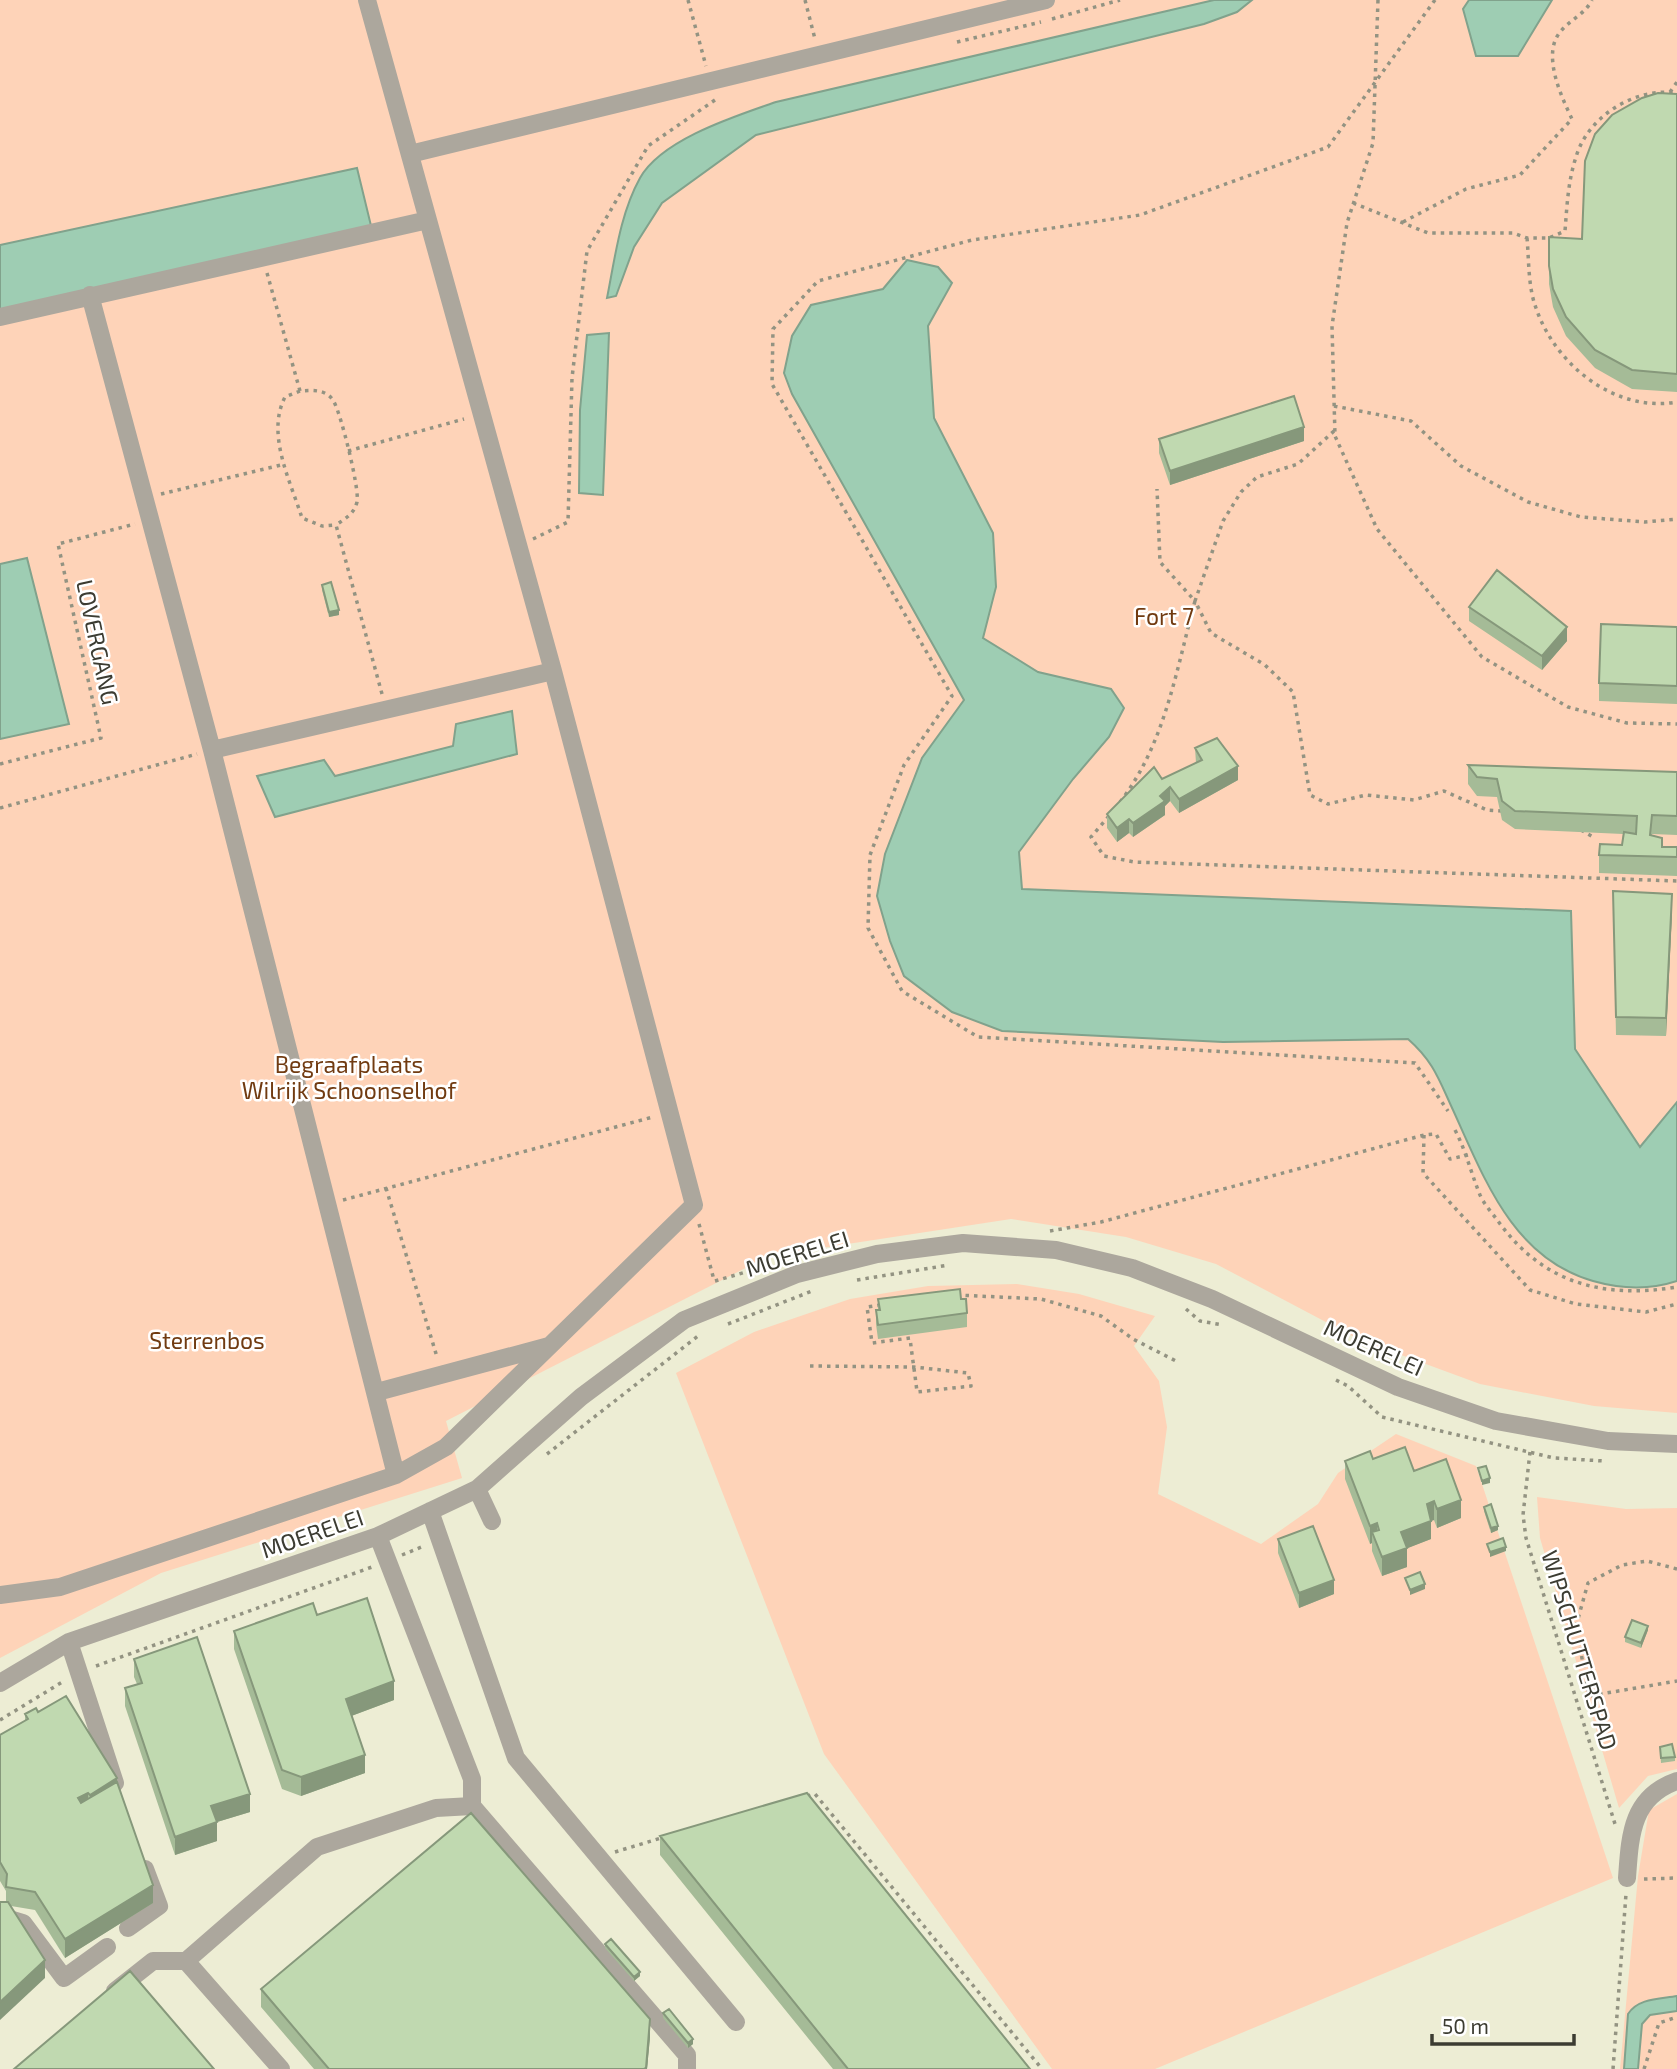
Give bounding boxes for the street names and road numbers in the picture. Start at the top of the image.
street label: LOVERGANG [71,577,125,707]
street label: MOERELEI [742,1224,852,1282]
street label: MOERELEI [1320,1313,1428,1381]
street label: MOERELEI [257,1502,367,1564]
street label: WIPSCHUTTERSPAD [1536,1547,1624,1753]

